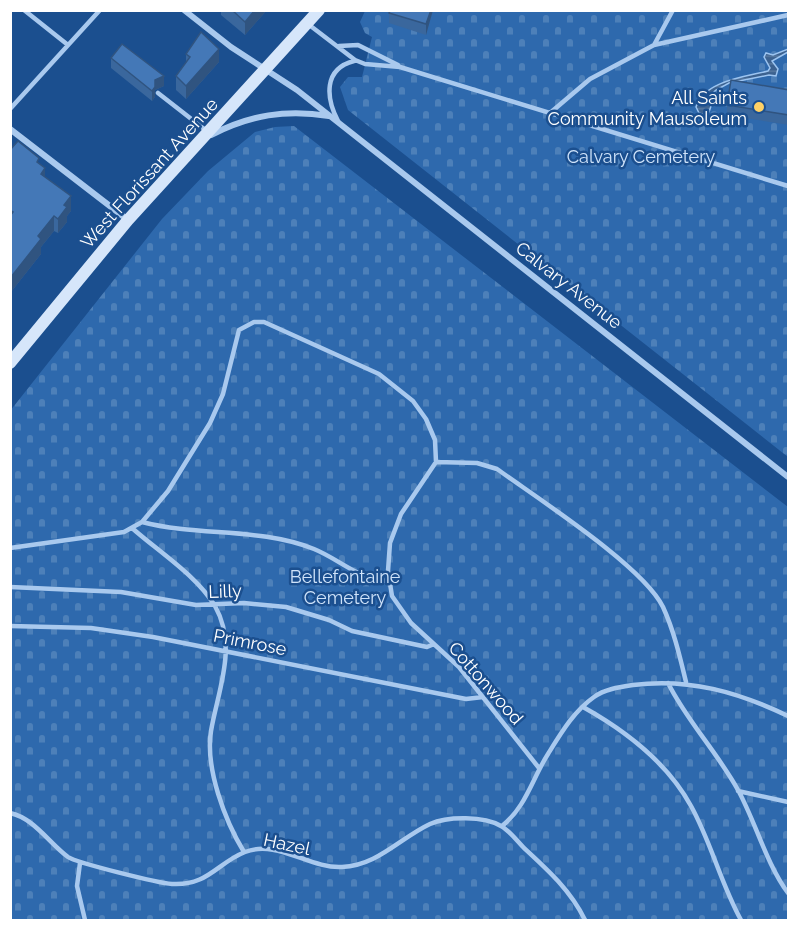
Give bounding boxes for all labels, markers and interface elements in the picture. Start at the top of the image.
place label: All Saints Community Mausoleum [548,87,747,129]
street label: West Florissant Avenue [76,93,222,252]
marker: All Saints Community Mausoleum [752,100,766,114]
park label: Calvary Cemetery [567,146,716,167]
street label: Calvary Avenue [512,237,627,333]
park label: Bellefontaine Cemetery [290,566,401,608]
street label: Lilly [208,580,242,602]
street label: Primrose [212,625,289,659]
street label: Cottonwood [444,637,528,729]
street label: Hazel [262,829,312,859]

